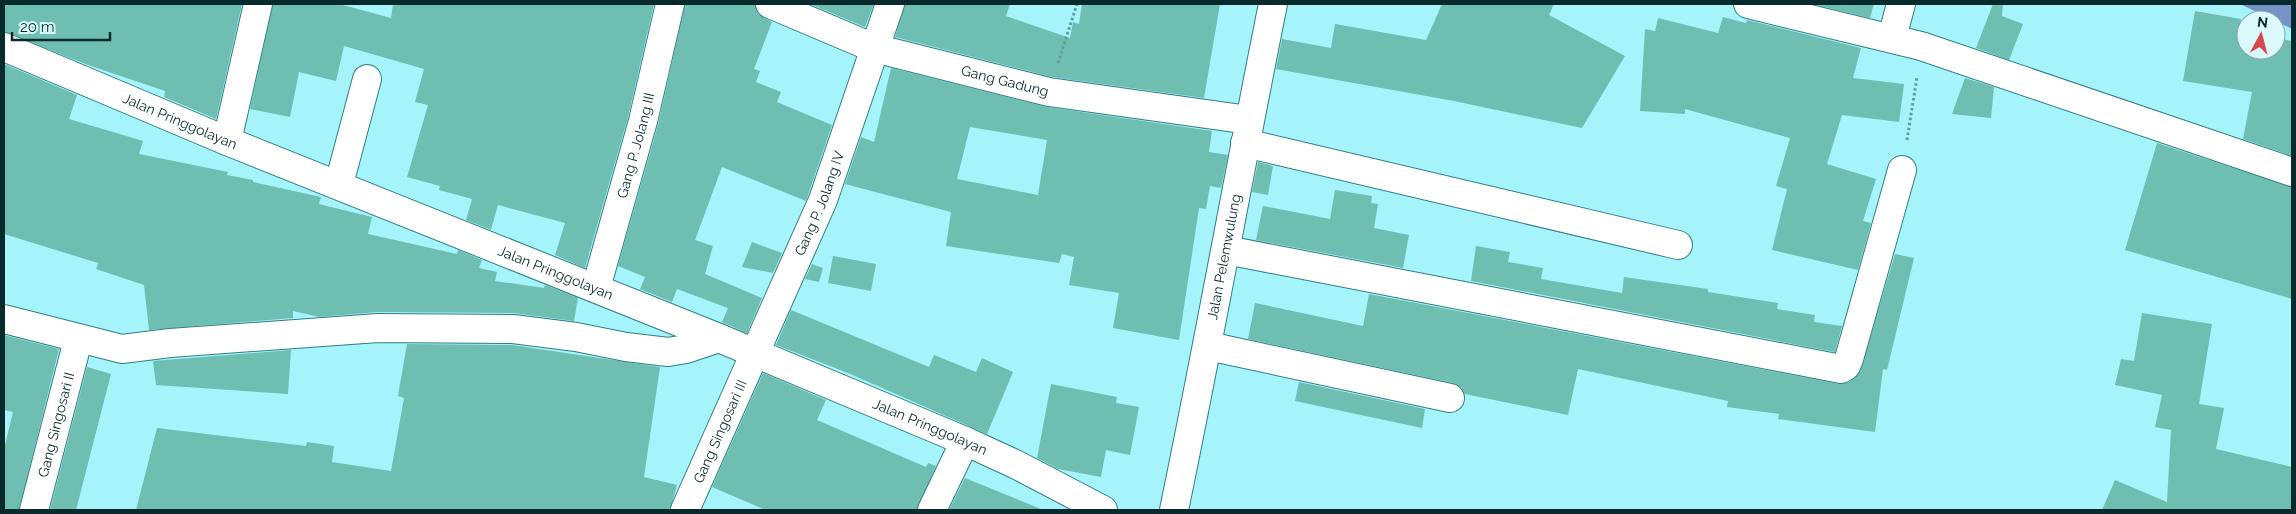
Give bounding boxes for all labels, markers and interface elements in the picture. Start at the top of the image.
scale bar [12,10,110,42]
north arrow [2236,10,2286,60]
text: N [2256,14,2269,31]
text: 20 m [20,18,55,36]
street label: Gang Gadung [960,62,1050,100]
street label: Jalan Pringgolayan [120,90,239,152]
street label: Gang P. Jolang III [614,91,657,200]
street label: Gang P. Jolang IV [791,148,847,258]
street label: Jalan Pelemwulung [1204,193,1244,321]
street label: Jalan Pringgolayan [496,242,615,303]
street label: Gang Singosari II [35,371,77,479]
street label: Gang Singosari III [690,377,750,485]
street label: Jalan Pringgolayan [871,395,990,458]

